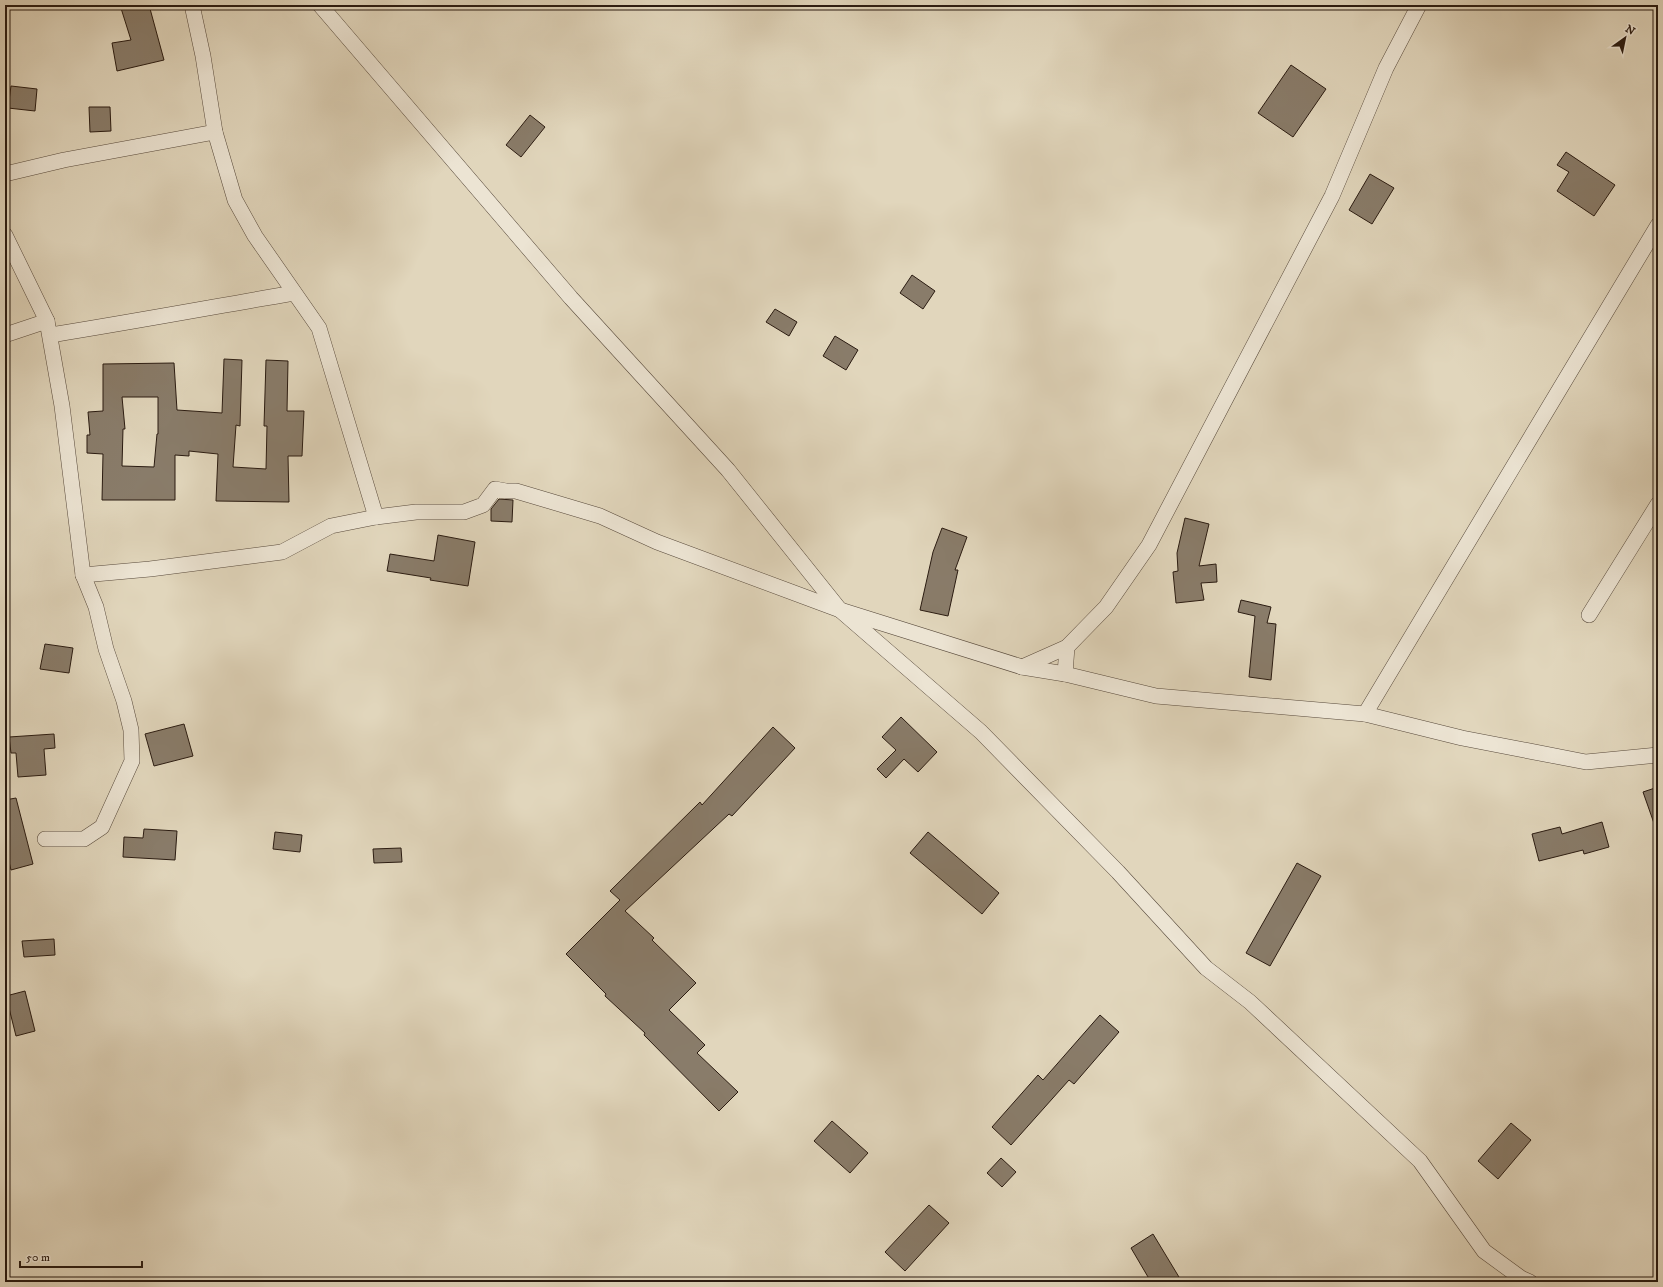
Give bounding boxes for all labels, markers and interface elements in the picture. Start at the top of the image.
north arrow [1605,18,1645,58]
text: N [1622,22,1638,39]
scale bar [20,1243,142,1269]
text: 50 m [26,1250,50,1265]

